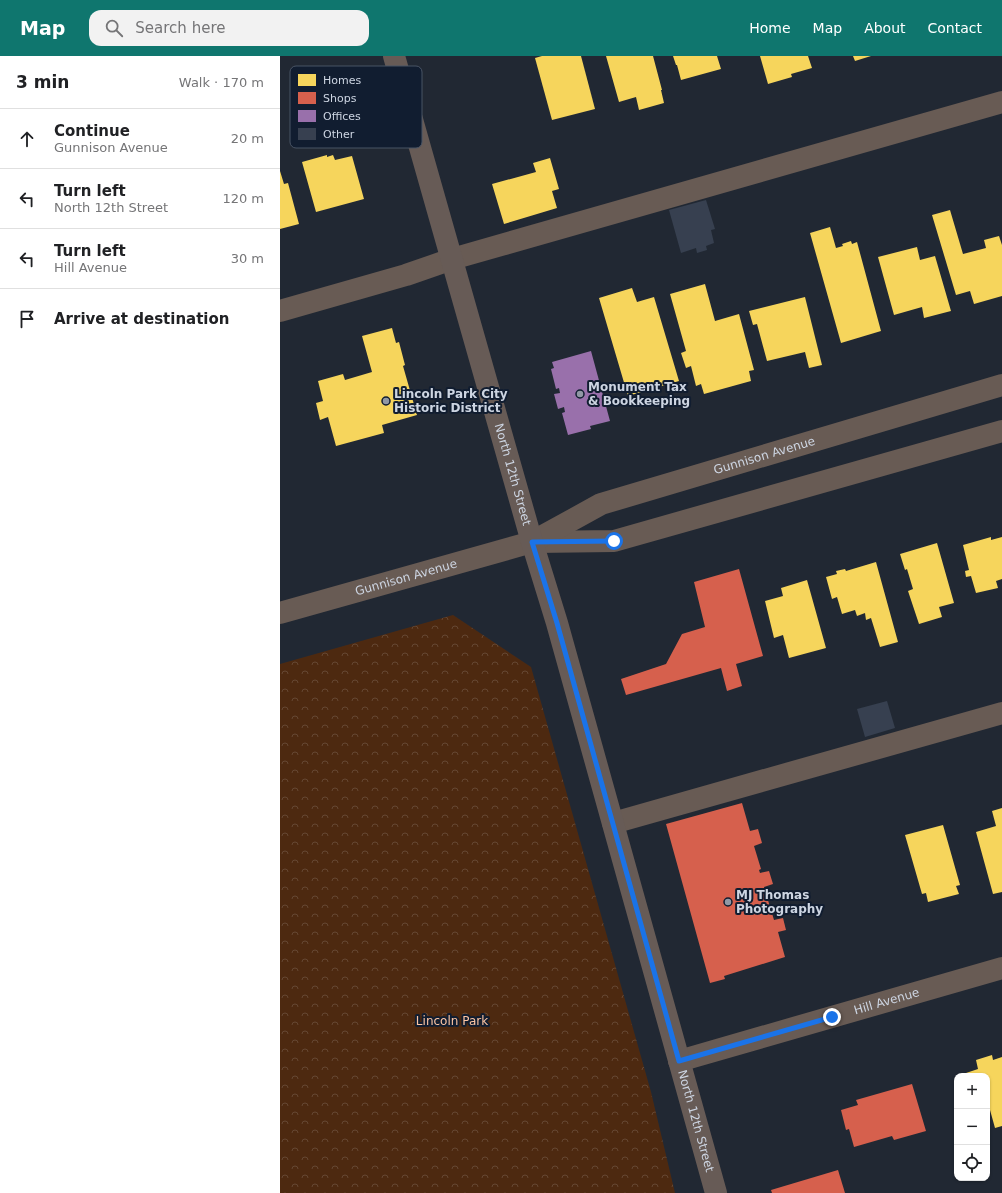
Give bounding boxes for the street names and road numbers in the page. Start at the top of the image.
street label: North 12th Street [492,422,534,527]
street label: Gunnison Avenue [712,434,817,477]
street label: Gunnison Avenue [354,556,459,598]
street label: Hill Avenue [852,985,921,1017]
street label: North 12th Street [675,1068,717,1174]

